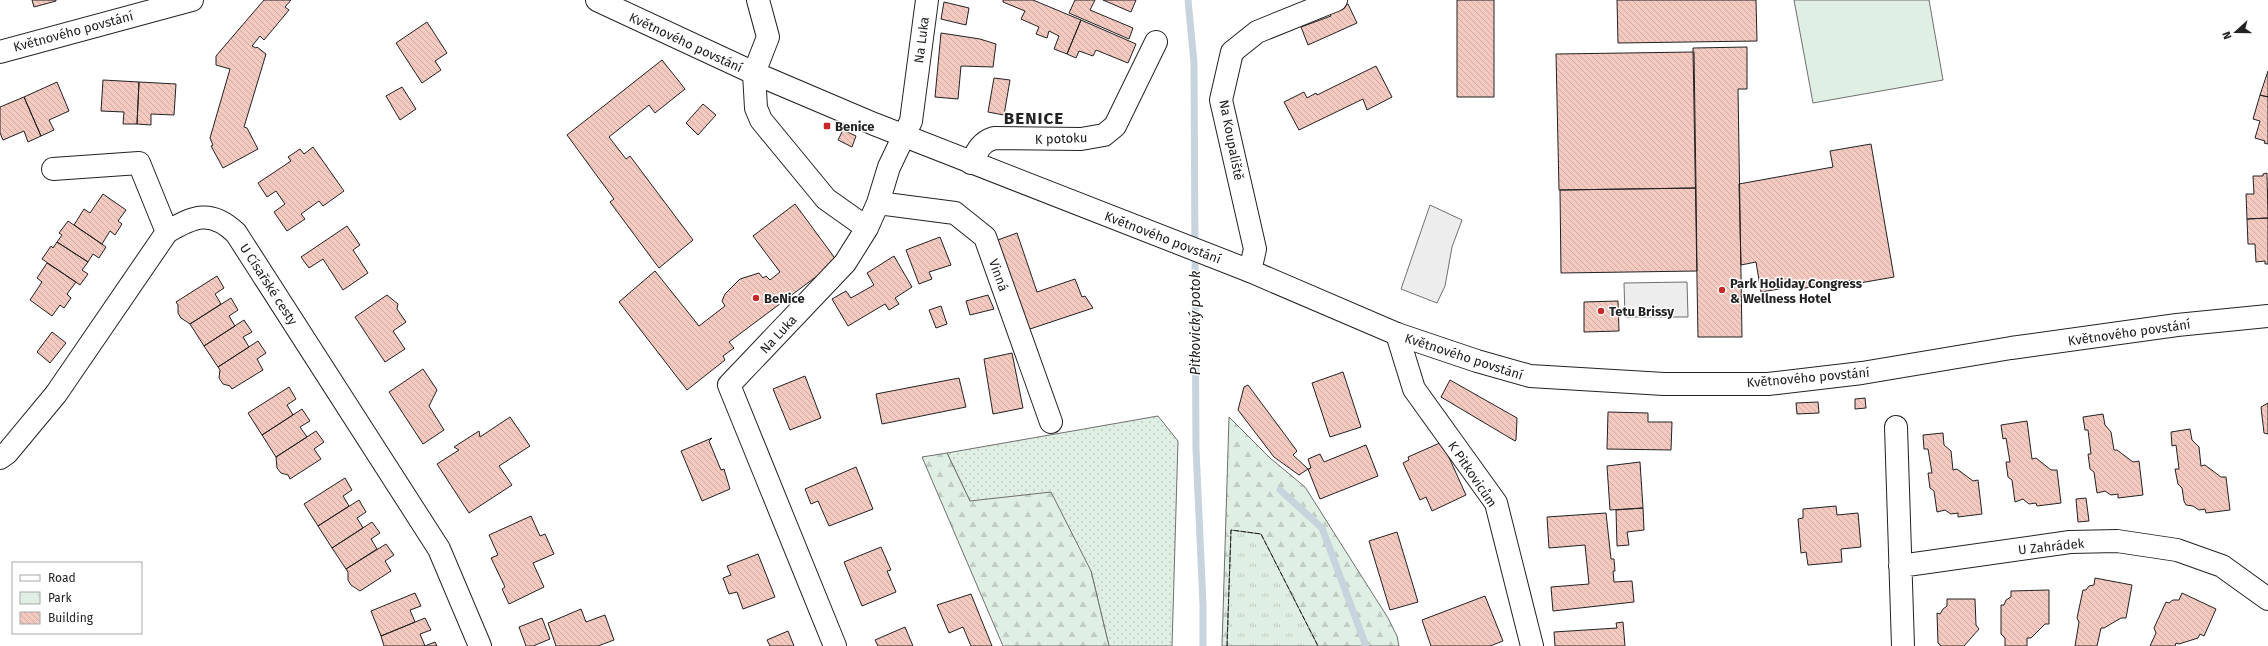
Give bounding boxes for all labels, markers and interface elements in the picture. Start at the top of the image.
street label: Květnového povstání [12,8,135,55]
street label: Květnového povstání [627,10,745,75]
north arrow [2216,12,2256,52]
street label: Na Luka [911,16,932,64]
text: N [2220,30,2235,41]
street label: Na Koupaliště [1216,99,1247,182]
district label: BENICE [1004,108,1064,129]
place label: Benice [835,119,875,134]
marker: Benice [822,121,832,131]
street label: K potoku [1034,130,1088,147]
street label: Květnového povstání [1102,208,1223,267]
street label: U Císařské cesty [237,241,301,328]
street label: Vinná [986,257,1011,293]
water label: Pitkovický potok [1187,270,1204,375]
place label: Park Holiday Congress & Wellness Hotel [1730,276,1863,306]
marker: Park Holiday Congress & Wellness Hotel [1717,285,1727,295]
place label: BeNice [764,291,805,306]
marker: BeNice [751,293,761,303]
place label: Tetu Brissy [1609,304,1674,319]
marker: Tetu Brissy [1596,306,1606,316]
street label: Na Luka [757,312,800,357]
street label: Květnového povstání [2067,316,2192,349]
street label: Květnového povstání [1403,330,1525,383]
street label: Květnového povstání [1746,365,1871,390]
street label: K Pitkovicům [1445,439,1500,510]
street label: U Zahrádek [2017,536,2085,557]
legend [12,562,142,634]
text: Road [48,571,76,585]
text: Park [48,591,72,605]
text: Building [48,611,94,625]

